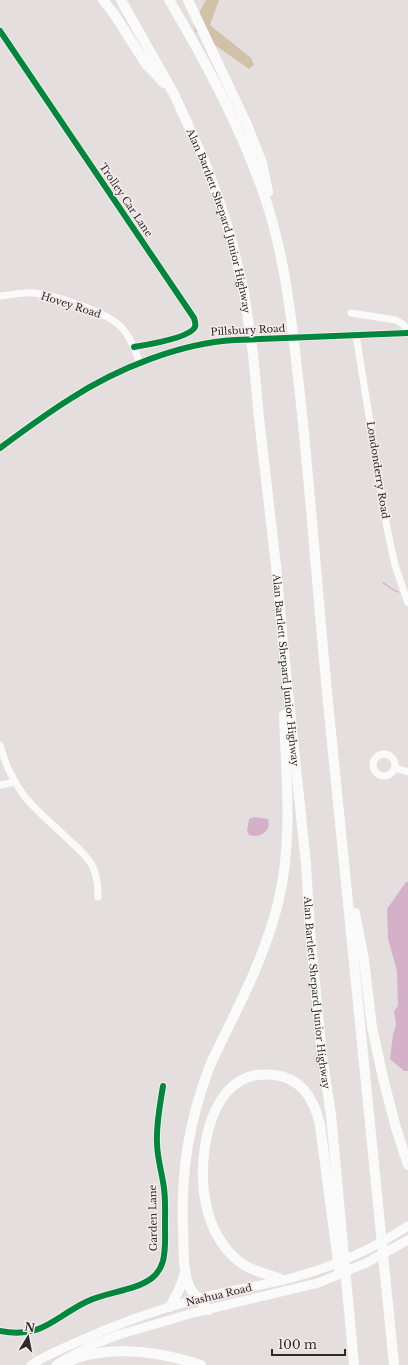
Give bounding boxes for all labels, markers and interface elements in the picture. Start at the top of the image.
street label: Alan Bartlett Shepard Junior Highway [184,125,254,315]
street label: Trolley Car Lane [97,161,156,239]
street label: Hovey Road [39,289,103,321]
street label: Pillsbury Road [210,322,286,338]
street label: Londonderry Road [364,420,392,520]
street label: Alan Bartlett Shepard Junior Highway [270,572,302,768]
street label: Alan Bartlett Shepard Junior Highway [301,895,334,1090]
street label: Garden Lane [146,1184,160,1251]
street label: Nashua Road [185,1281,253,1309]
north arrow [8,1317,48,1357]
text: N [23,1319,37,1335]
scale bar [272,1331,345,1357]
text: 100 m [278,1337,317,1352]

